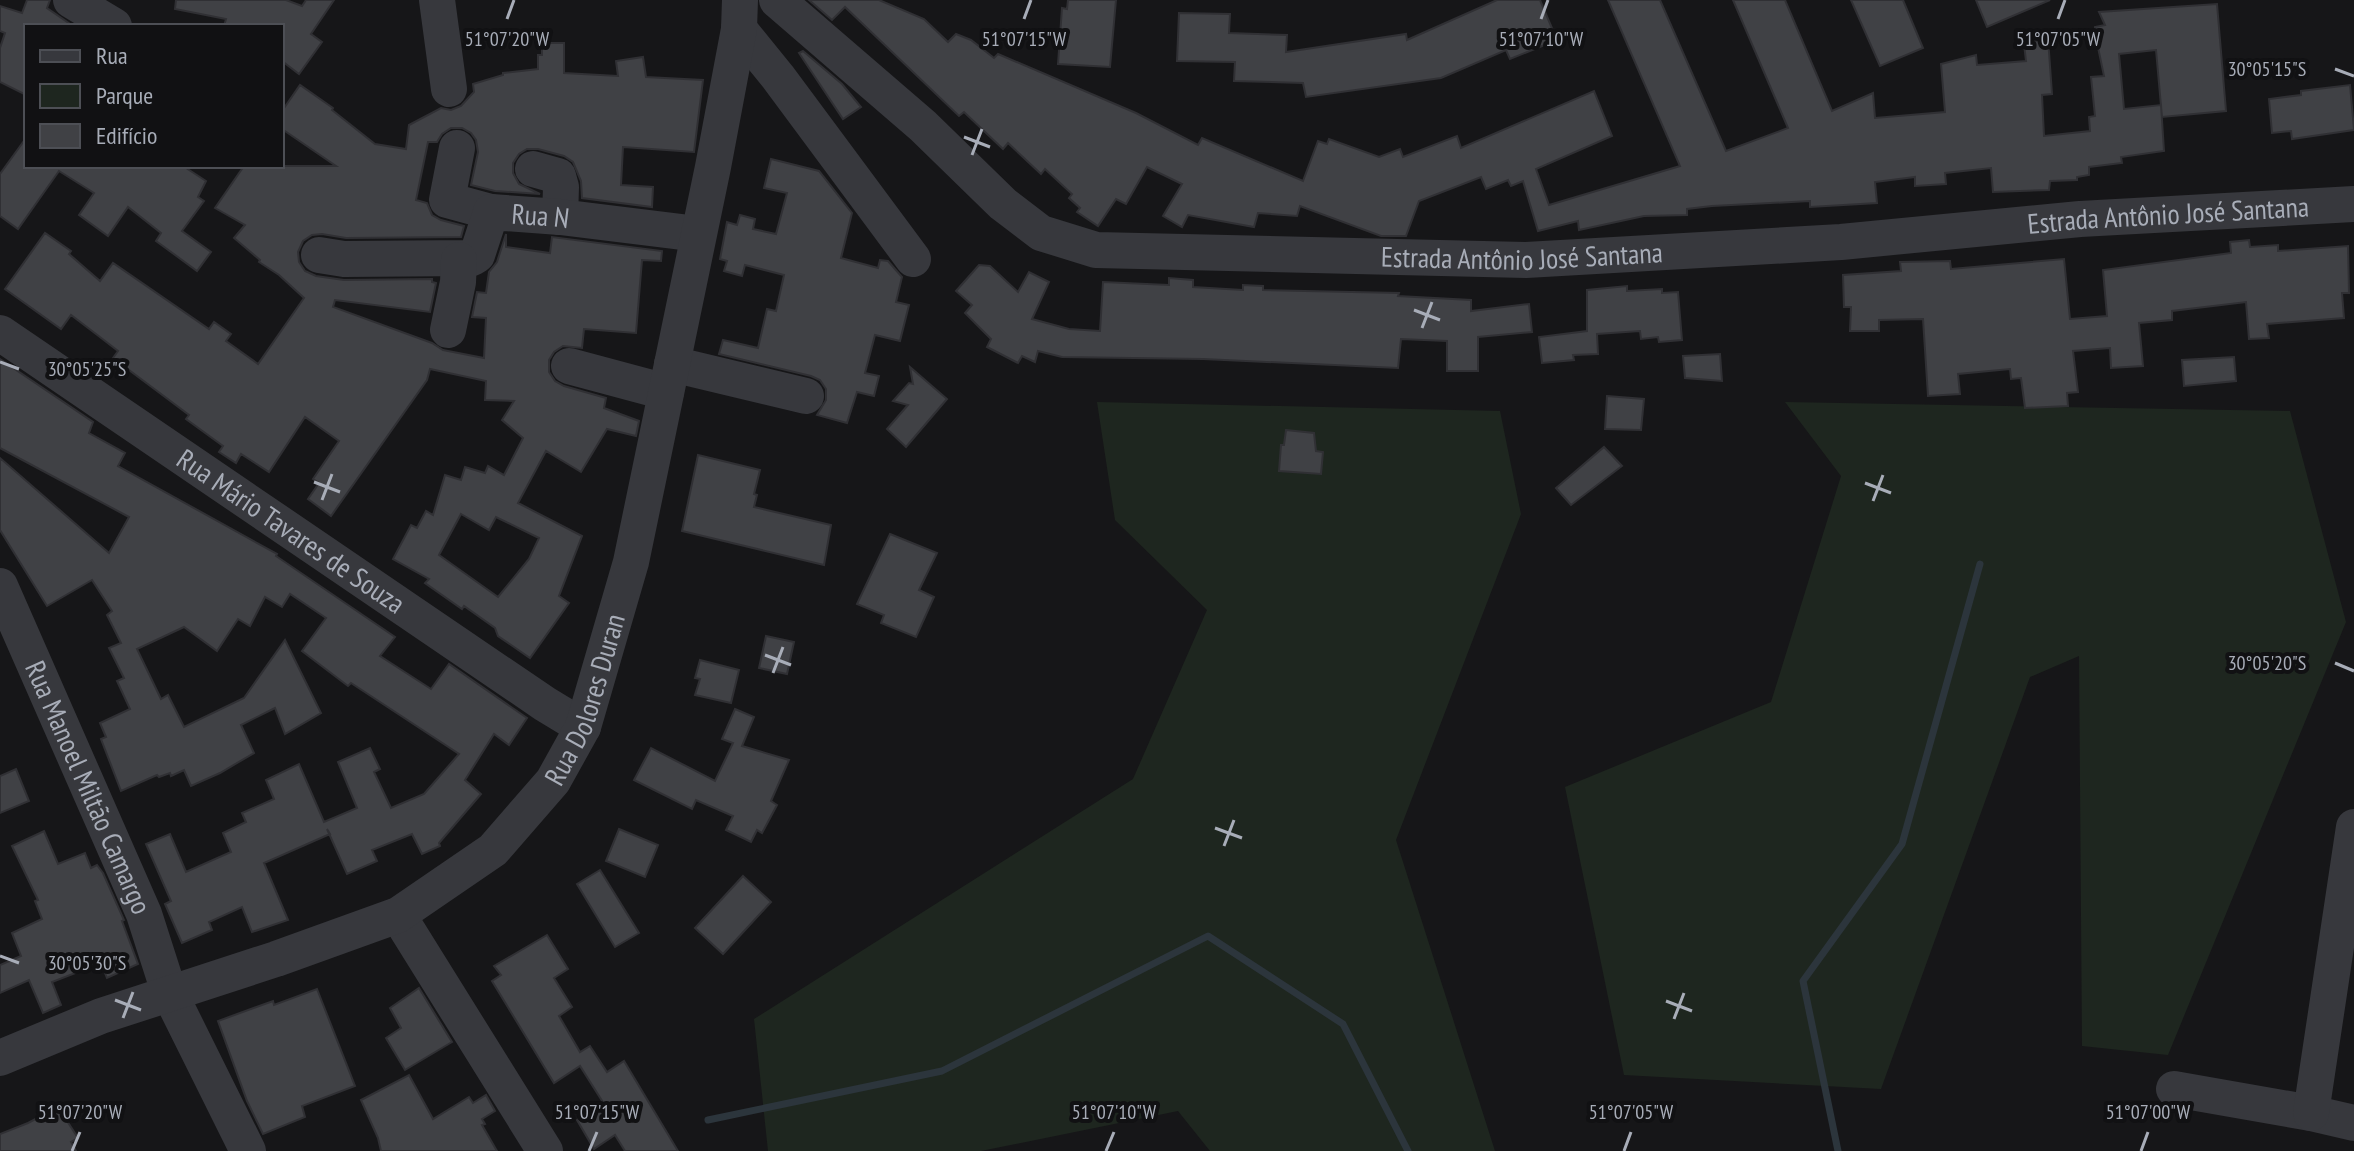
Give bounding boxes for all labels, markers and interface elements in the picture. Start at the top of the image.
legend [24,24,284,168]
text: 51°07'20"W [465,26,550,52]
text: 51°07'15"W [982,26,1067,52]
text: 51°07'10"W [1499,26,1584,52]
text: 51°07'05"W [2016,26,2101,52]
text: Rua [96,40,128,71]
text: 30°05'15"S [2228,56,2306,82]
text: Parque [96,80,153,111]
text: Edifício [96,120,157,151]
street label: Estrada Antônio José Santana [2026,187,2310,242]
street label: Rua N [510,195,572,236]
street label: Estrada Antônio José Santana [1381,233,1664,278]
text: 30°05'25"S [48,356,126,382]
street label: Rua Mário Tavares de Souza [170,440,413,621]
street label: Rua Dolores Duran [535,609,633,792]
text: 30°05'20"S [2228,650,2306,676]
street label: Rua Manoel Miltão Camargo [17,655,161,920]
text: 30°05'30"S [48,950,126,976]
text: 51°07'20"W [38,1099,123,1125]
text: 51°07'15"W [555,1099,640,1125]
text: 51°07'10"W [1072,1099,1157,1125]
text: 51°07'05"W [1589,1099,1674,1125]
text: 51°07'00"W [2106,1099,2191,1125]

